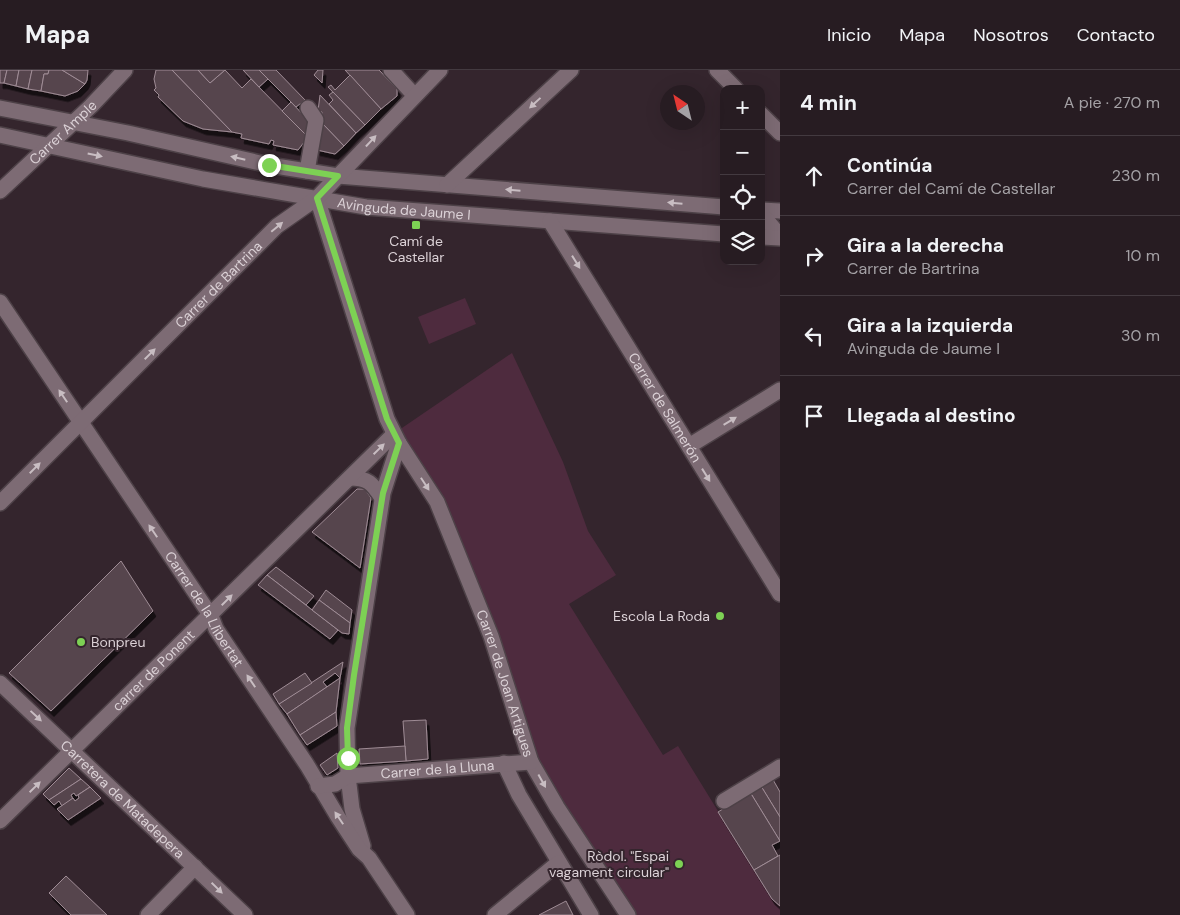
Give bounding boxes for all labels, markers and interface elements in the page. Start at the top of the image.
text: Mapa [25,19,90,50]
text: Inicio [827,23,871,47]
text: Mapa [899,23,945,47]
text: Nosotros [973,23,1049,47]
text: Contacto [1077,23,1155,47]
north arrow [660,85,705,130]
map controls [720,85,765,265]
button: + [720,85,765,130]
text: 4 min [800,89,857,117]
text: A pie · 270 m [1064,92,1160,113]
street label: Carrer Ample [25,96,101,168]
one-way arrow [529,97,541,109]
button: − [720,130,765,175]
one-way arrow [365,135,377,147]
one-way arrow [88,152,104,160]
text: Continúa [847,153,932,178]
one-way arrow [231,154,246,162]
route end [258,154,281,177]
icon: ahead [800,162,828,190]
text: 230 m [1112,165,1160,186]
button: locate [720,175,765,220]
text: Carrer del Camí de Castellar [847,178,1055,199]
one-way arrow [505,186,521,194]
street label: Avinguda de Jaume I [336,193,471,224]
one-way arrow [667,199,683,207]
marker: Camí de Castellar [410,219,422,231]
button: layers [720,220,765,265]
one-way arrow [271,221,284,232]
place label: Camí de Castellar [388,232,444,266]
text: Gira a la derecha [847,233,1004,258]
street label: Carrer de Bartrina [171,237,266,332]
icon: right [800,242,828,270]
text: 10 m [1126,245,1160,266]
one-way arrow [571,256,580,269]
text: Carrer de Bartrina [847,258,980,279]
text: Gira a la izquierda [847,313,1013,338]
icon: left [800,322,828,350]
text: 30 m [1121,325,1160,346]
text: Avinguda de Jaume I [847,338,1000,359]
one-way arrow [144,348,156,360]
street label: Carrer de Salmerón [624,349,706,466]
one-way arrow [58,389,67,403]
icon: arrive [800,402,828,430]
text: Llegada al destino [847,403,1016,428]
one-way arrow [724,416,737,425]
one-way arrow [373,443,385,455]
one-way arrow [28,463,40,475]
one-way arrow [702,469,711,482]
one-way arrow [420,477,430,491]
one-way arrow [148,524,158,537]
street label: Carrer de la Llibertat [161,548,248,670]
one-way arrow [221,594,233,606]
street label: Carrer de Joan Artigues [472,607,538,759]
place label: Escola La Roda [613,607,710,625]
marker: Escola La Roda [714,610,726,622]
street label: carrer de Ponent [108,626,198,715]
place label: Bonpreu [91,633,145,651]
marker: Bonpreu [75,636,87,648]
one-way arrow [247,675,256,688]
one-way arrow [29,710,41,722]
street label: Carretera de Matadepera [57,736,189,862]
route start [337,747,360,770]
street label: Carrer de la Lluna [380,756,495,782]
one-way arrow [538,773,546,788]
one-way arrow [29,781,41,793]
one-way arrow [334,811,344,825]
place label: Ròdol. "Espai vagament circular" [549,847,669,881]
marker: Ròdol. "Espai vagament circular" [673,858,685,870]
one-way arrow [211,882,223,894]

